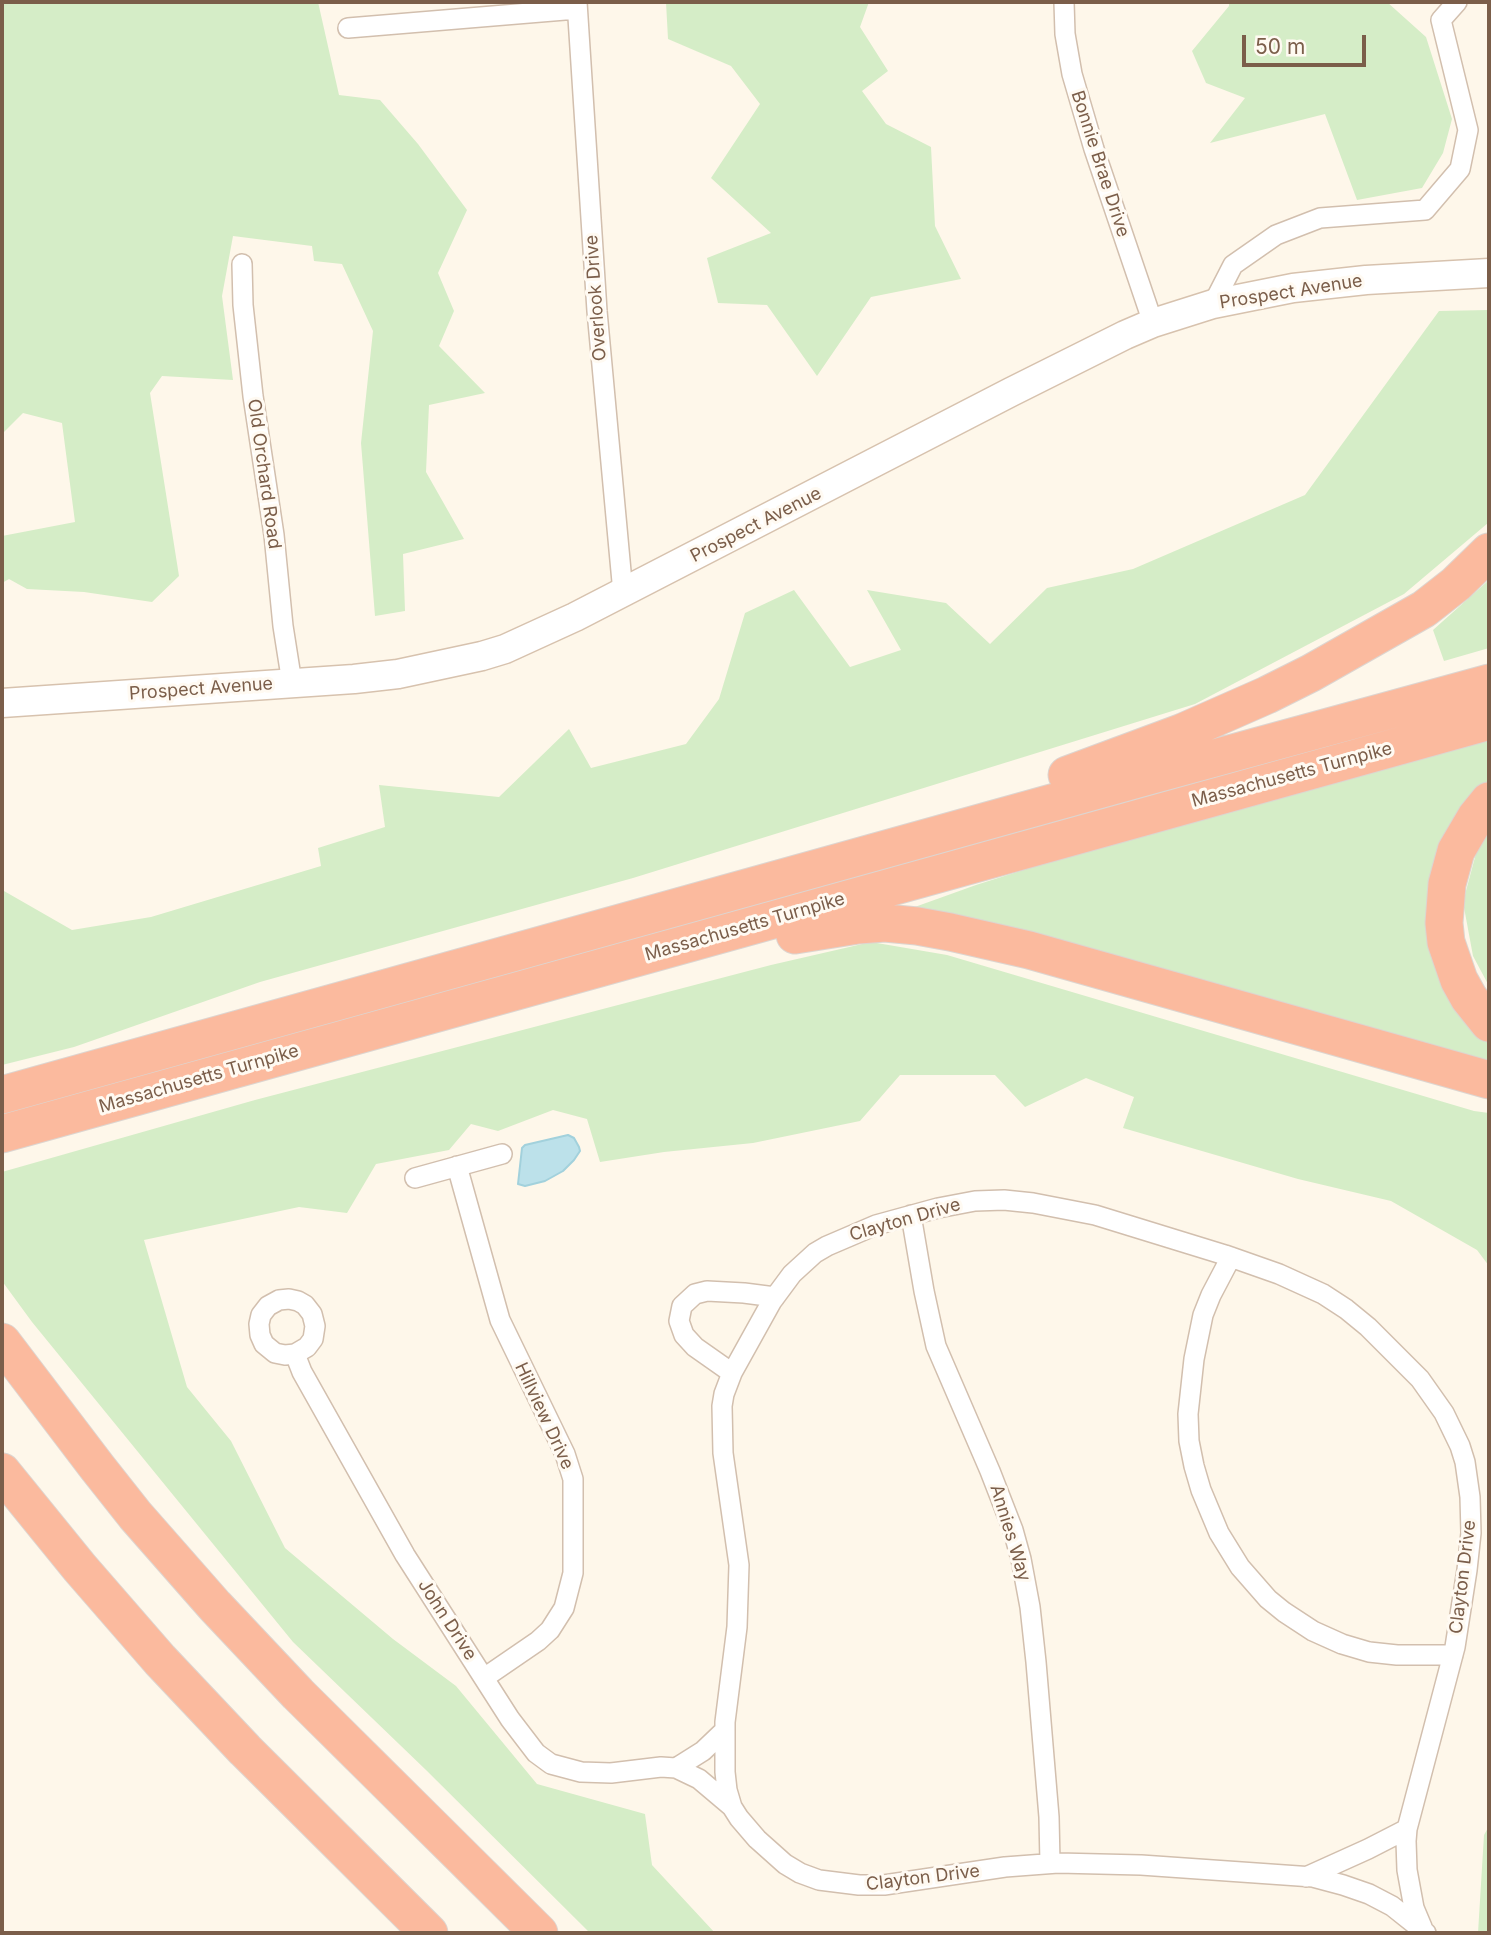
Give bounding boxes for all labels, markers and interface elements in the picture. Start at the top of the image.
scale bar [1246,21,1370,65]
text: 50 m [1255,34,1305,59]
street label: Bonnie Brae Drive [1066,88,1134,240]
street label: Overlook Drive [581,234,611,362]
street label: Prospect Avenue [1218,270,1364,314]
street label: Old Orchard Road [243,398,285,550]
street label: Prospect Avenue [687,483,825,567]
street label: Prospect Avenue [128,673,274,705]
street label: Massachusetts Turnpike [1189,738,1395,812]
street label: Massachusetts Turnpike [643,888,847,966]
street label: Massachusetts Turnpike [97,1040,301,1118]
street label: Clayton Drive [847,1194,963,1246]
street label: Hillview Drive [510,1359,578,1473]
street label: Annies Way [985,1482,1035,1584]
street label: Clayton Drive [1445,1519,1481,1635]
street label: John Drive [413,1576,481,1664]
street label: Clayton Drive [865,1860,981,1896]

